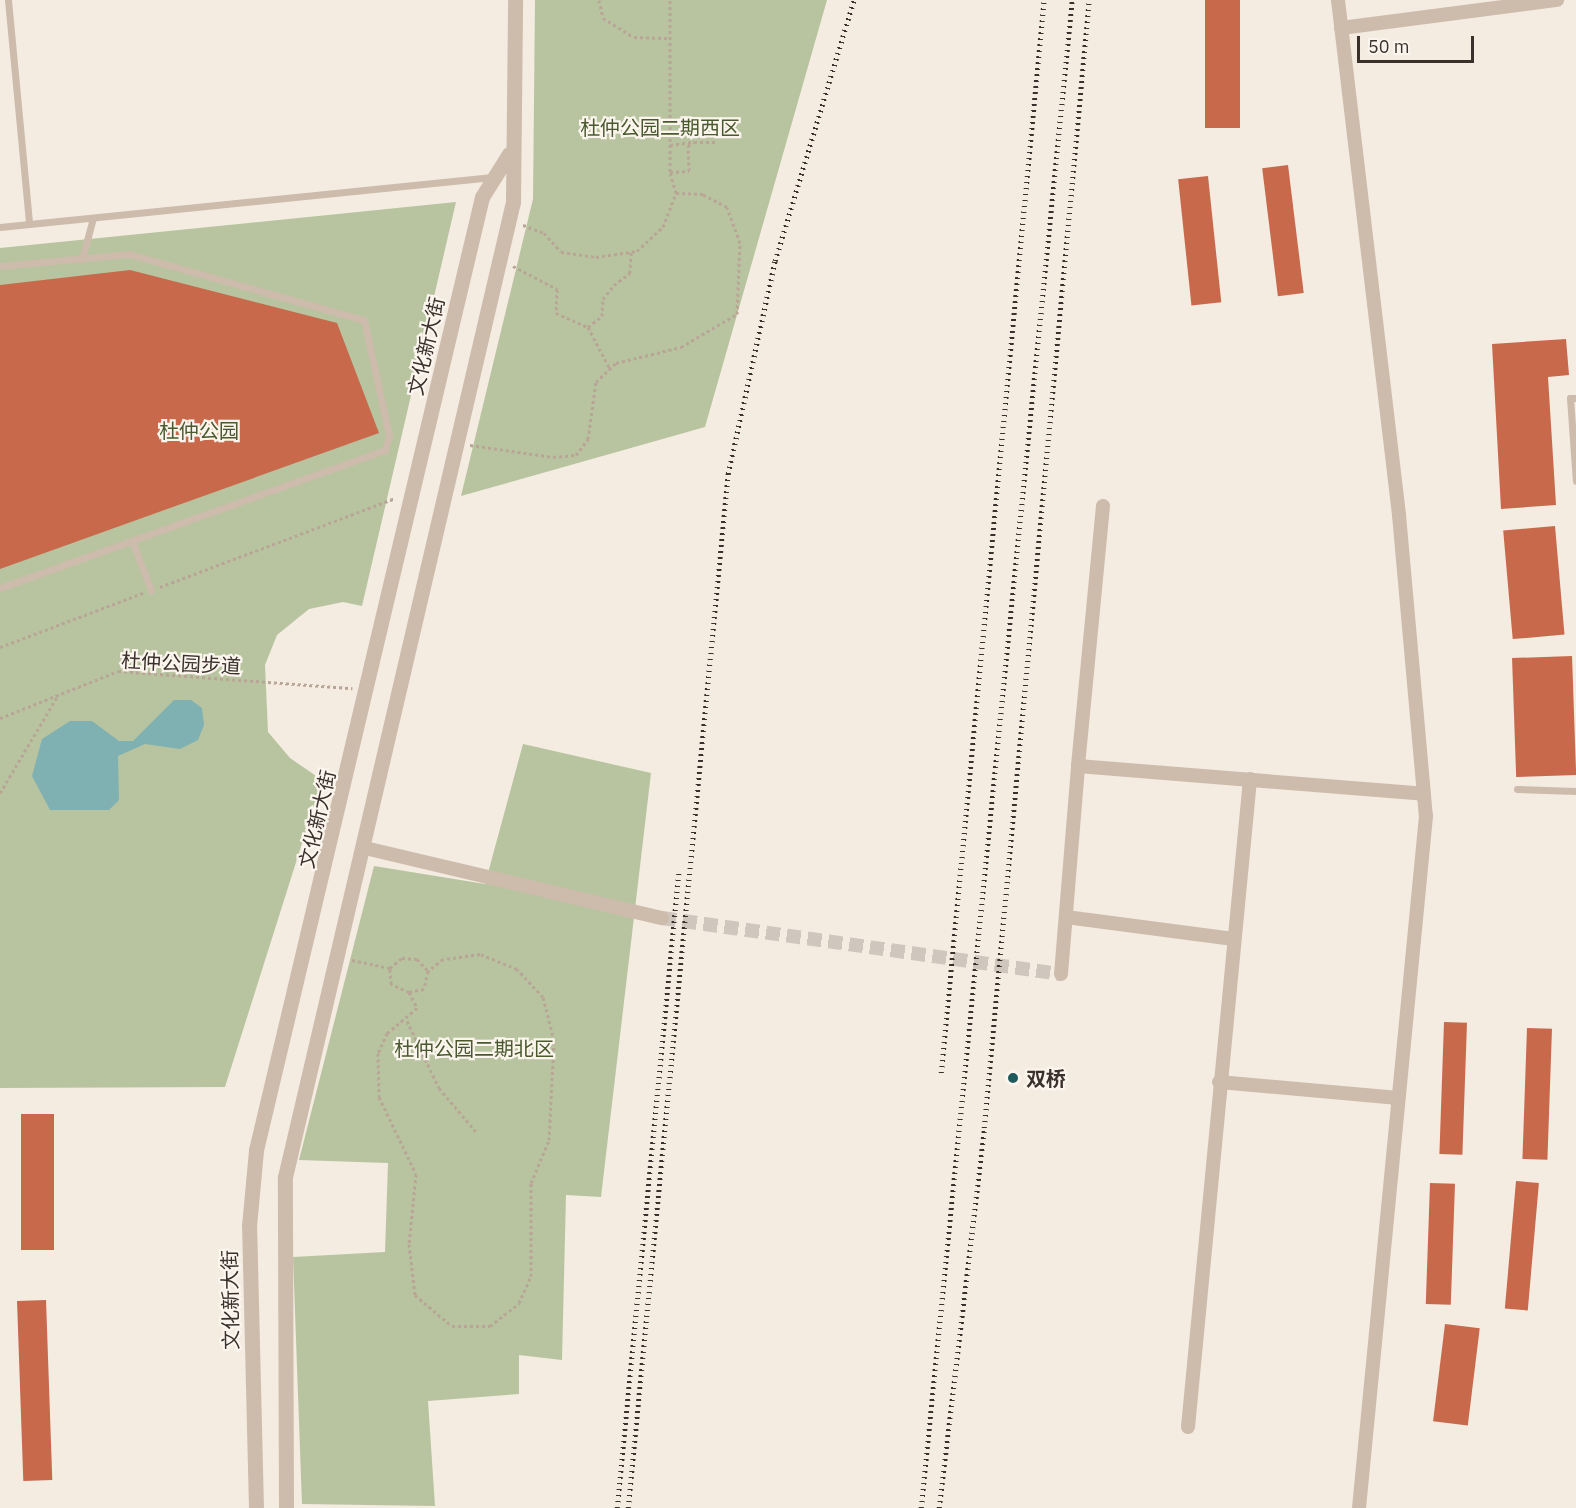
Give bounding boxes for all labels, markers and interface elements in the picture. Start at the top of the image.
scale bar [1360,24,1477,62]
text: 50 m [1368,35,1410,58]
park label: 杜仲公园二期西区 [580,115,740,139]
street label: 文化新大街 [403,295,449,397]
park label: 杜仲公园 [159,418,239,442]
street label: 杜仲公园步道 [120,648,242,678]
street label: 文化新大街 [294,768,340,870]
park label: 杜仲公园二期北区 [394,1036,554,1060]
place label: 双桥 [1026,1066,1066,1090]
marker: 双桥 [1004,1069,1022,1087]
street label: 文化新大街 [217,1250,243,1350]

